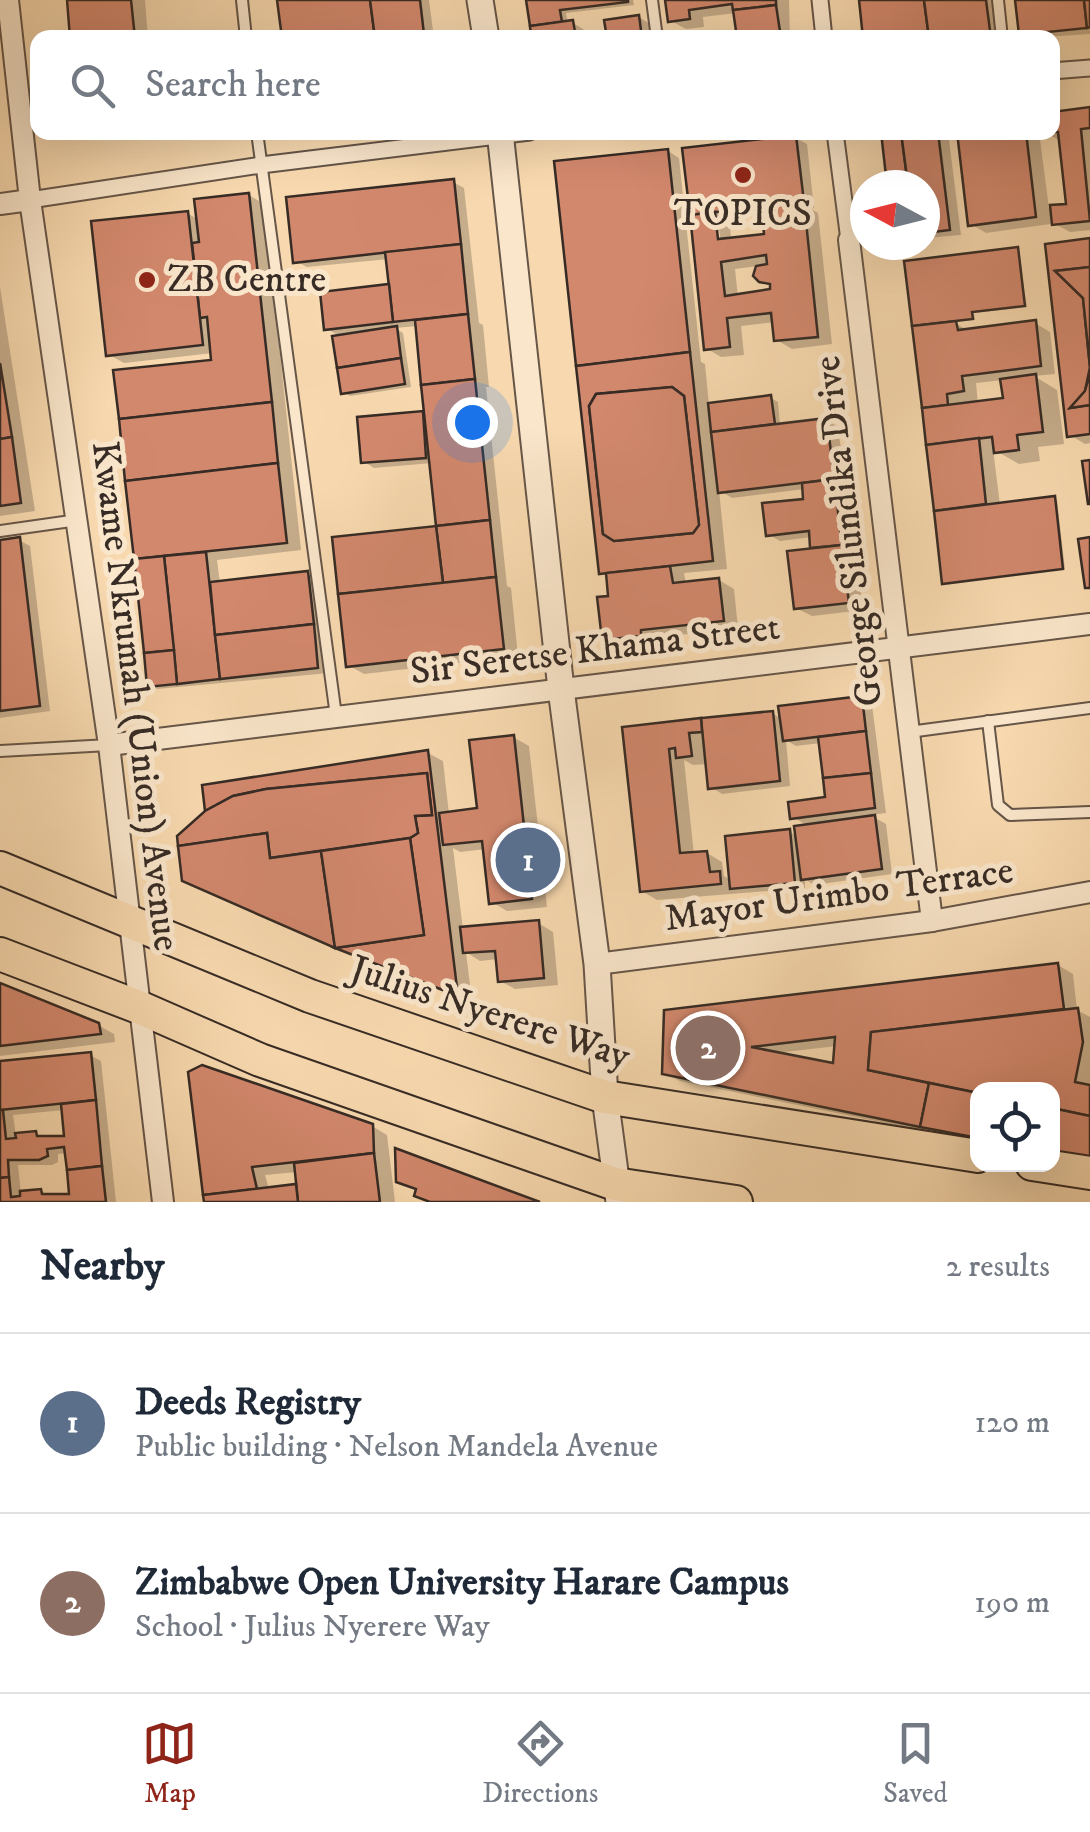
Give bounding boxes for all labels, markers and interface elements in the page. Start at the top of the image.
search box [30,30,1060,140]
icon: search [65,58,120,113]
text: Search here [145,61,321,109]
marker: TOPICS [732,164,754,186]
north arrow [850,170,940,260]
place label: TOPICS [674,190,812,238]
place label: ZB Centre [167,256,326,304]
marker: ZB Centre [136,269,158,291]
street label: George Silundika Drive [804,353,894,709]
your location [447,397,498,448]
street label: Kwame Nkrumah (Union) Avenue [80,438,190,954]
street label: Sir Seretse Khama Street [408,604,782,696]
pin: 1 [496,822,560,898]
street label: Mayor Urimbo Terrace [662,847,1016,943]
street label: Julius Nyerere Way [341,944,637,1081]
pin: 2 [676,1010,740,1086]
map controls [970,1082,1060,1172]
button: locate [970,1082,1060,1172]
text: Nearby [40,1241,164,1293]
text: 2 results [946,1247,1050,1287]
text: Deeds Registry [135,1379,361,1427]
text: 1 [67,1403,78,1443]
text: 120 m [974,1403,1050,1443]
text: Public building · Nelson Mandela Avenue [135,1427,658,1467]
text: Zimbabwe Open University Harare Campus [135,1559,789,1607]
text: 2 [65,1583,80,1623]
text: 190 m [974,1583,1050,1623]
text: School · Julius Nyerere Way [135,1607,490,1647]
tab: Map [142,1716,197,1811]
tab: Directions [482,1716,598,1811]
tab: Saved [883,1716,948,1811]

